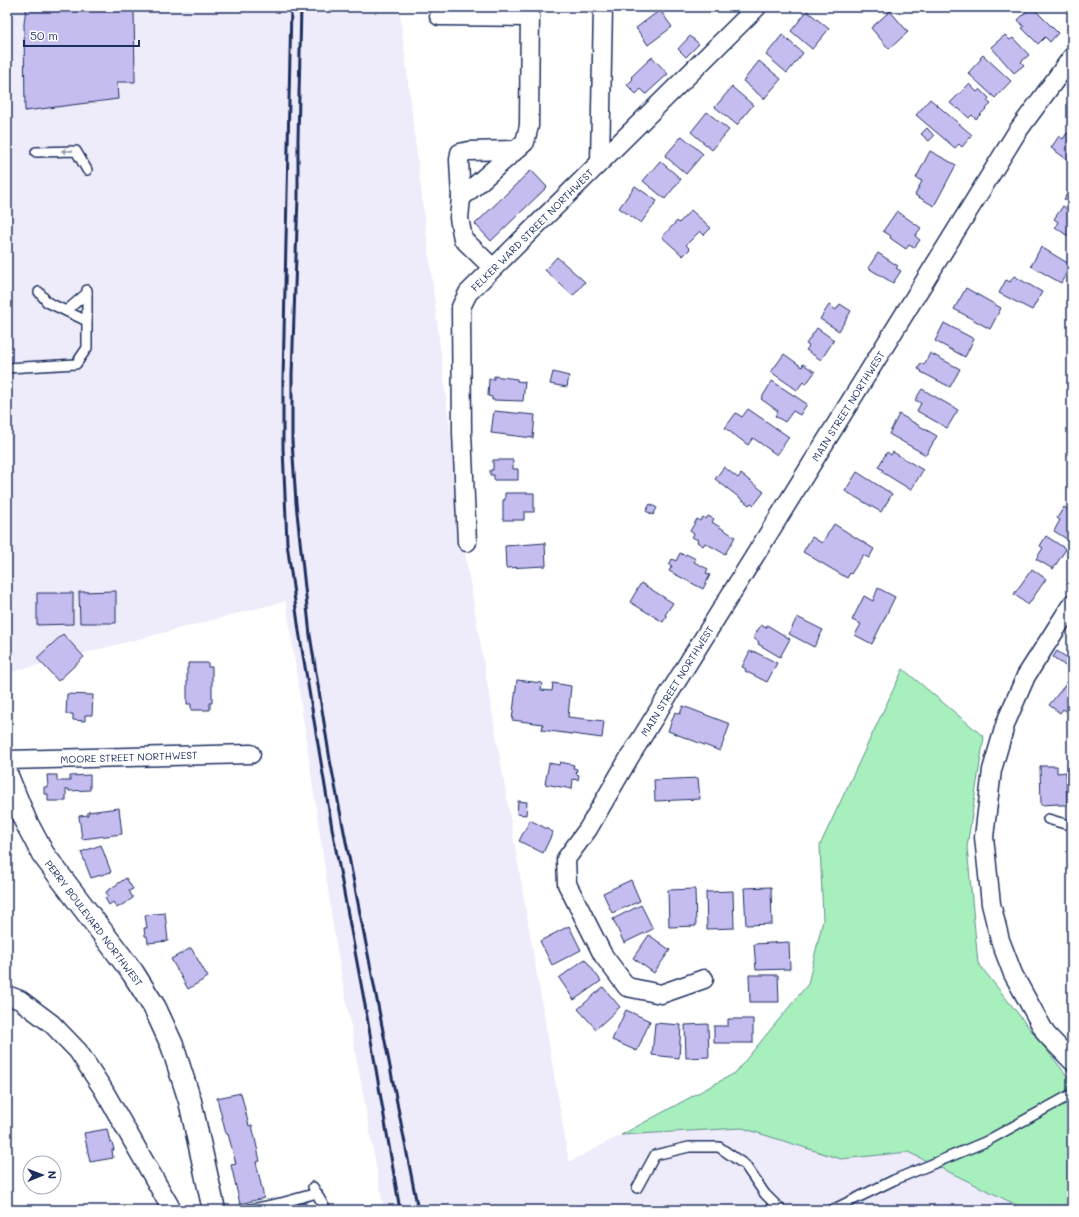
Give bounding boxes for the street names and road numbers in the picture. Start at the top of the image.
street label: FELKER WARD STREET NORTHWEST [468,165,597,294]
street label: MAIN STREET NORTHWEST [808,348,888,464]
street label: MAIN STREET NORTHWEST [637,623,717,739]
street label: MOORE STREET NORTHWEST [60,748,198,766]
street label: PERRY BOULEVARD NORTHWEST [42,857,146,989]

